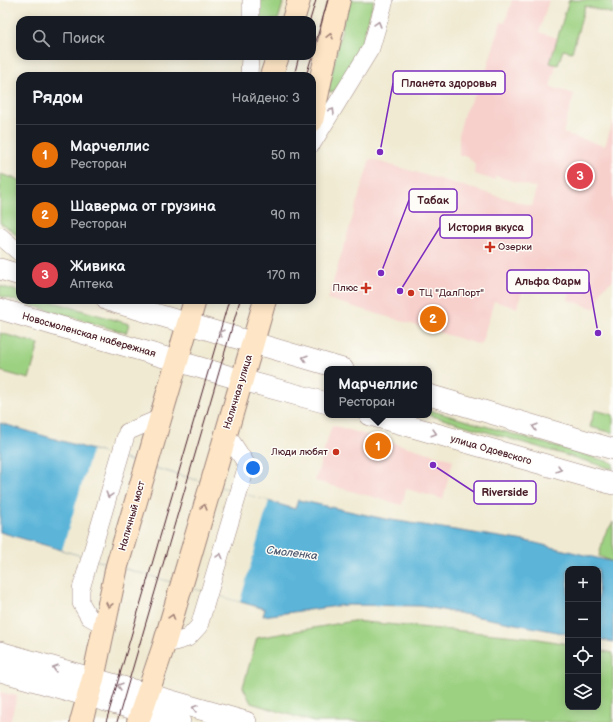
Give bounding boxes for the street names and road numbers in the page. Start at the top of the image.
street label: Новосмоленская набережная [21,310,158,360]
street label: Наличная улица [221,353,255,431]
street label: улица Одоевского [449,433,533,467]
street label: Наличный мост [116,479,148,552]

